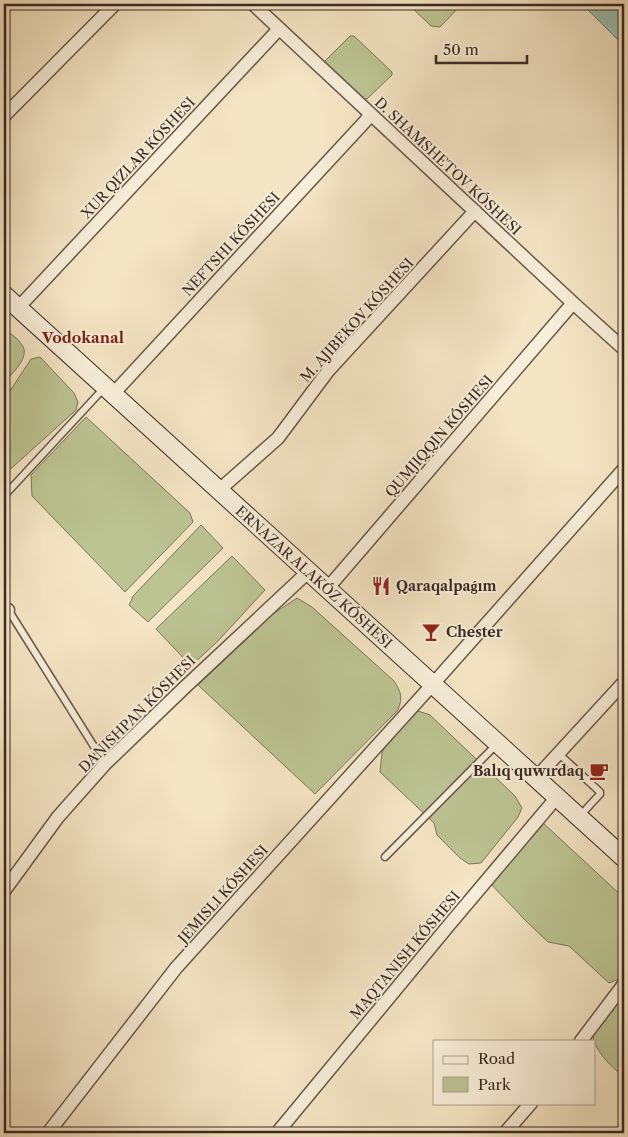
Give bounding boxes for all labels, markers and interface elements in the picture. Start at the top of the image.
scale bar [436,32,527,64]
text: 50 m [443,40,479,59]
street label: XUR QIZLAR KÓSHESI [76,93,199,223]
street label: D. SHAMSHETOV KÓSHESI [371,93,526,239]
street label: NEFTSHI KÓSHESI [177,188,284,300]
street label: M. AJIBEKOV KÓSHESI [296,253,418,386]
district label: Vodokanal [41,328,124,347]
street label: QUMJIQQIN KÓSHESI [380,371,497,501]
street label: ERNAZAR ALAKÓZ KÓSHESI [232,501,397,652]
restaurant icon: Qaraqalpaǵım [370,575,392,597]
place label: Qaraqalpaǵım [396,577,497,595]
bar icon: Chester [420,621,442,643]
place label: Chester [446,623,503,641]
street label: DANISHPAN KÓSHESI [74,651,199,776]
cafe icon: Balıq quwırdaq [588,760,610,782]
place label: Balıq quwırdaq [473,762,585,780]
street label: JEMISLI KÓSHESI [172,840,272,948]
street label: MAQTANISH KÓSHESI [345,887,464,1023]
legend [433,1040,596,1104]
text: Road [478,1049,515,1068]
text: Park [478,1075,512,1094]

